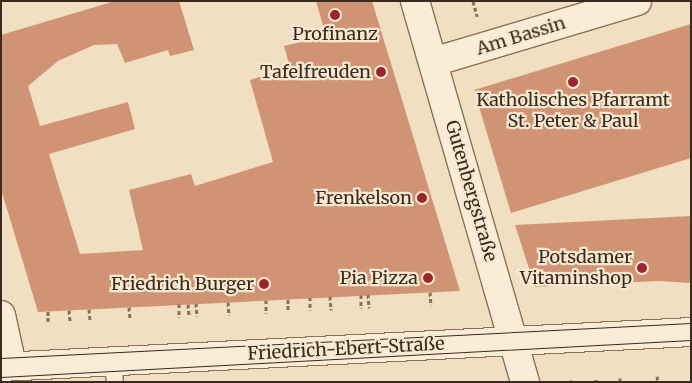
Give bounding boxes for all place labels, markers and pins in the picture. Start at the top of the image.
marker: Profinanz [329,9,341,21]
place label: Profinanz [292,23,378,45]
place label: Tafelfreuden [260,61,371,83]
marker: Tafelfreuden [375,66,387,78]
marker: Katholisches Pfarramt St. Peter & Paul [567,76,579,88]
place label: Katholisches Pfarramt St. Peter & Paul [476,90,670,132]
place label: Frenkelson [315,187,412,209]
marker: Frenkelson [416,192,428,204]
place label: Potsdamer Vitaminshop [520,247,632,290]
marker: Potsdamer Vitaminshop [636,262,648,274]
place label: Pia Pizza [340,267,418,289]
marker: Pia Pizza [422,272,434,284]
place label: Friedrich Burger [111,273,254,295]
marker: Friedrich Burger [258,278,270,290]

